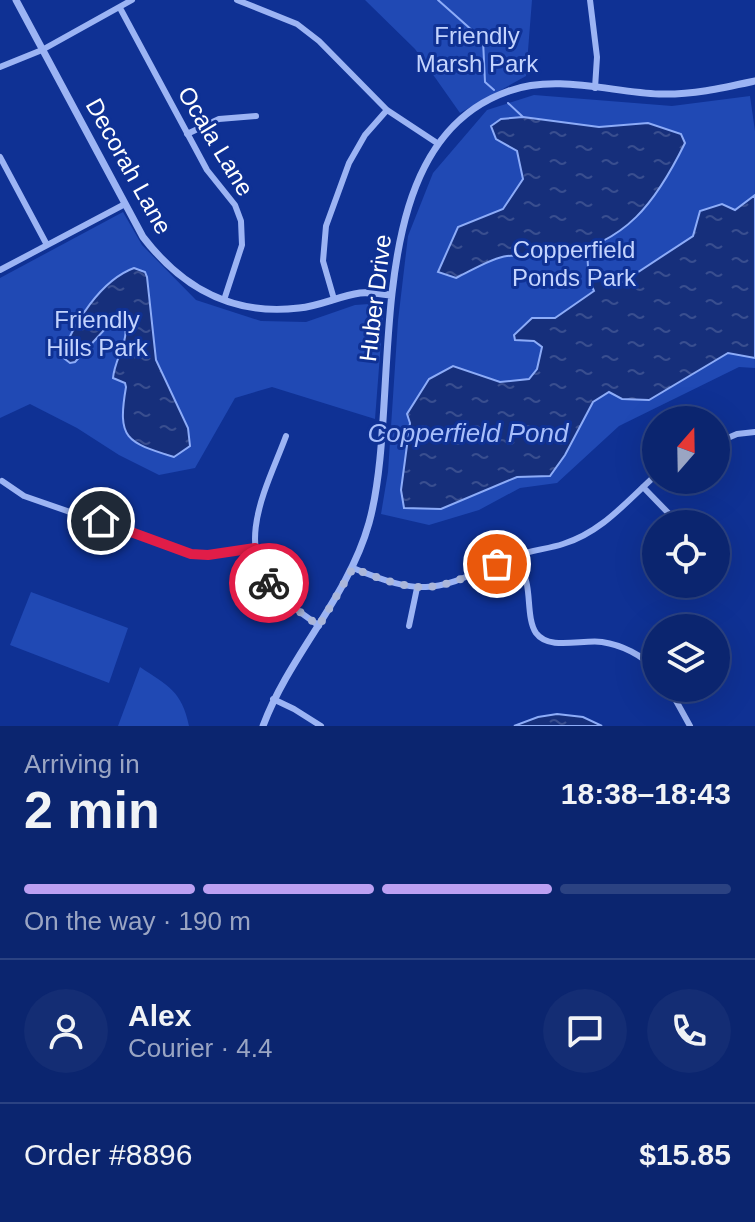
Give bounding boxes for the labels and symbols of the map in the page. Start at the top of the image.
park label: Friendly Marsh Park [416,22,539,77]
street label: Ocala Lane [173,81,259,201]
street label: Decorah Lane [81,94,177,238]
street label: Huber Drive [354,233,396,363]
park label: Copperfield Ponds Park [512,236,637,291]
park label: Friendly Hills Park [46,306,149,361]
north arrow [642,406,730,494]
water label: Copperfield Pond [368,418,570,448]
pin [67,487,135,555]
pin [463,530,531,598]
courier [229,543,309,623]

